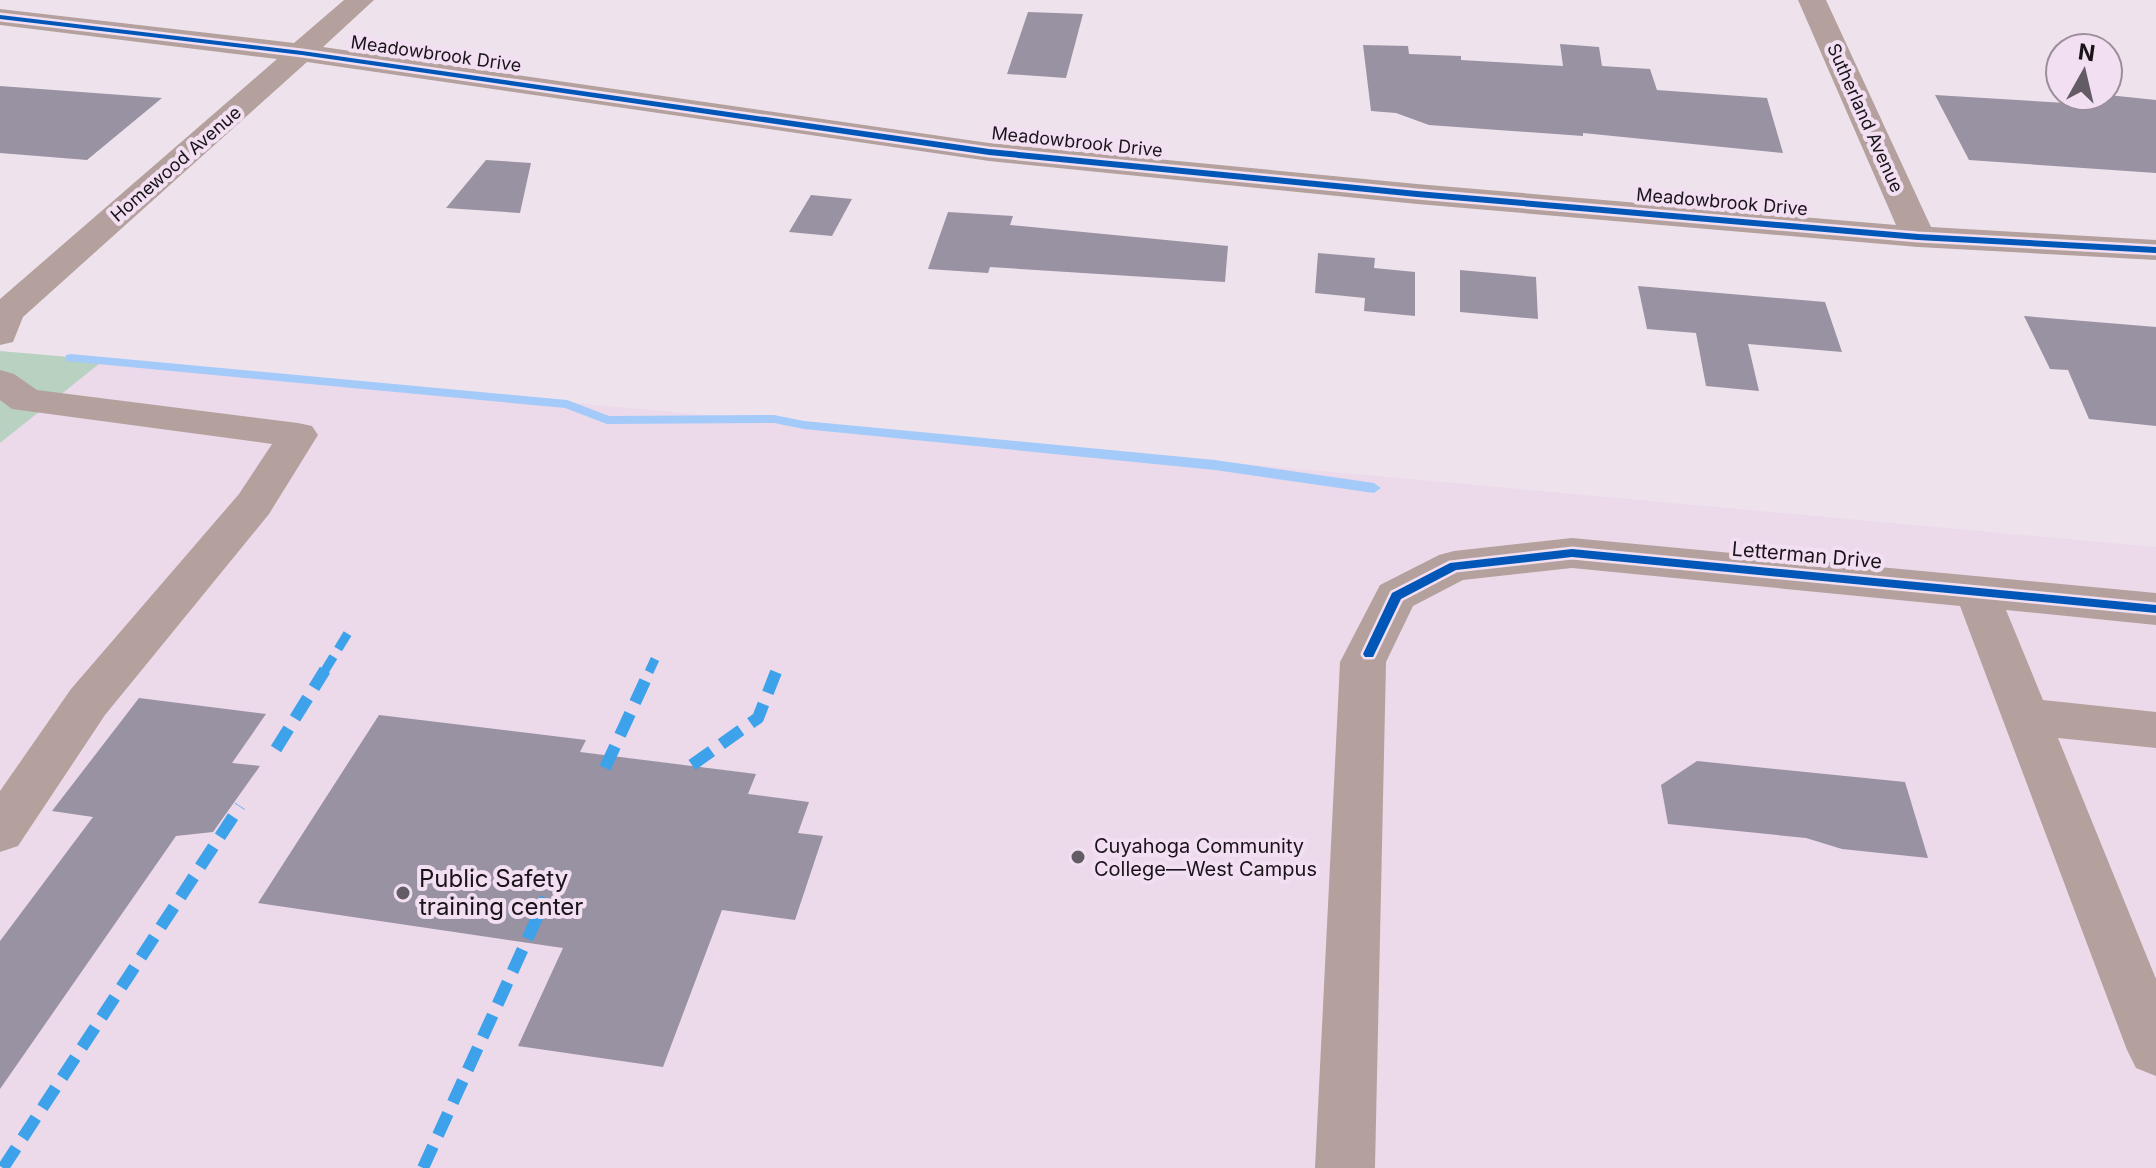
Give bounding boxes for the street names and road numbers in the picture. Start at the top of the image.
street label: Meadowbrook Drive [349,31,523,76]
street label: Sutherland Avenue [1823,40,1908,195]
street label: Homewood Avenue [106,101,245,226]
street label: Meadowbrook Drive [990,122,1164,161]
street label: Meadowbrook Drive [1635,184,1809,219]
street label: Letterman Drive [1731,536,1883,574]

